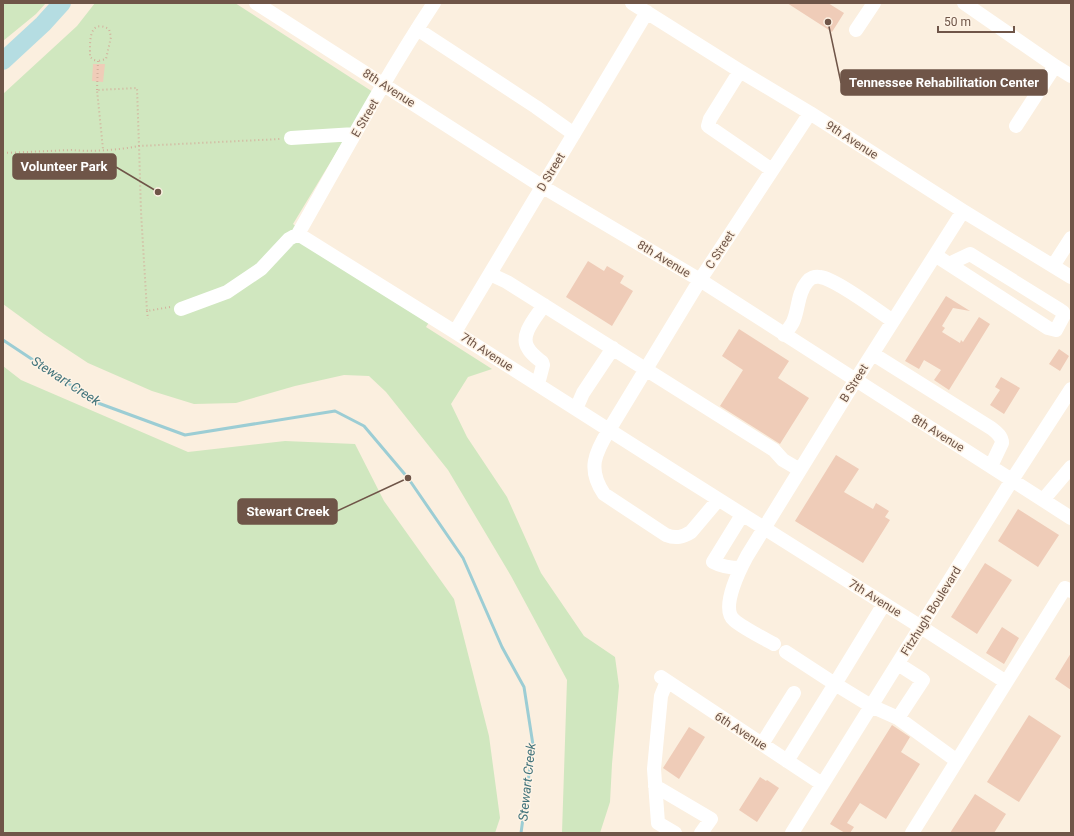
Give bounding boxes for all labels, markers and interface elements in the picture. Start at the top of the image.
scale bar [938,8,1014,34]
text: 50 m [944,15,971,29]
street label: 8th Avenue [360,66,418,110]
callout: Tennessee Rehabilitation Center [841,70,1047,95]
text: Tennessee Rehabilitation Center [849,75,1039,90]
street label: E Street [349,96,381,139]
street label: 9th Avenue [823,118,881,162]
street label: D Street [534,150,568,194]
callout: Volunteer Park [13,154,116,179]
text: Volunteer Park [21,159,109,174]
street label: C Street [703,228,737,272]
street label: 8th Avenue [635,238,693,280]
street label: 7th Avenue [458,330,516,374]
water label: Stewart Creek [29,353,104,409]
street label: B Street [837,361,871,405]
street label: 8th Avenue [909,411,967,455]
callout: Stewart Creek [238,499,337,524]
text: Stewart Creek [247,504,330,519]
street label: Fitzhugh Boulevard [898,564,964,658]
street label: 7th Avenue [846,576,904,620]
street label: 6th Avenue [712,709,770,753]
water label: Stewart Creek [515,741,539,822]

